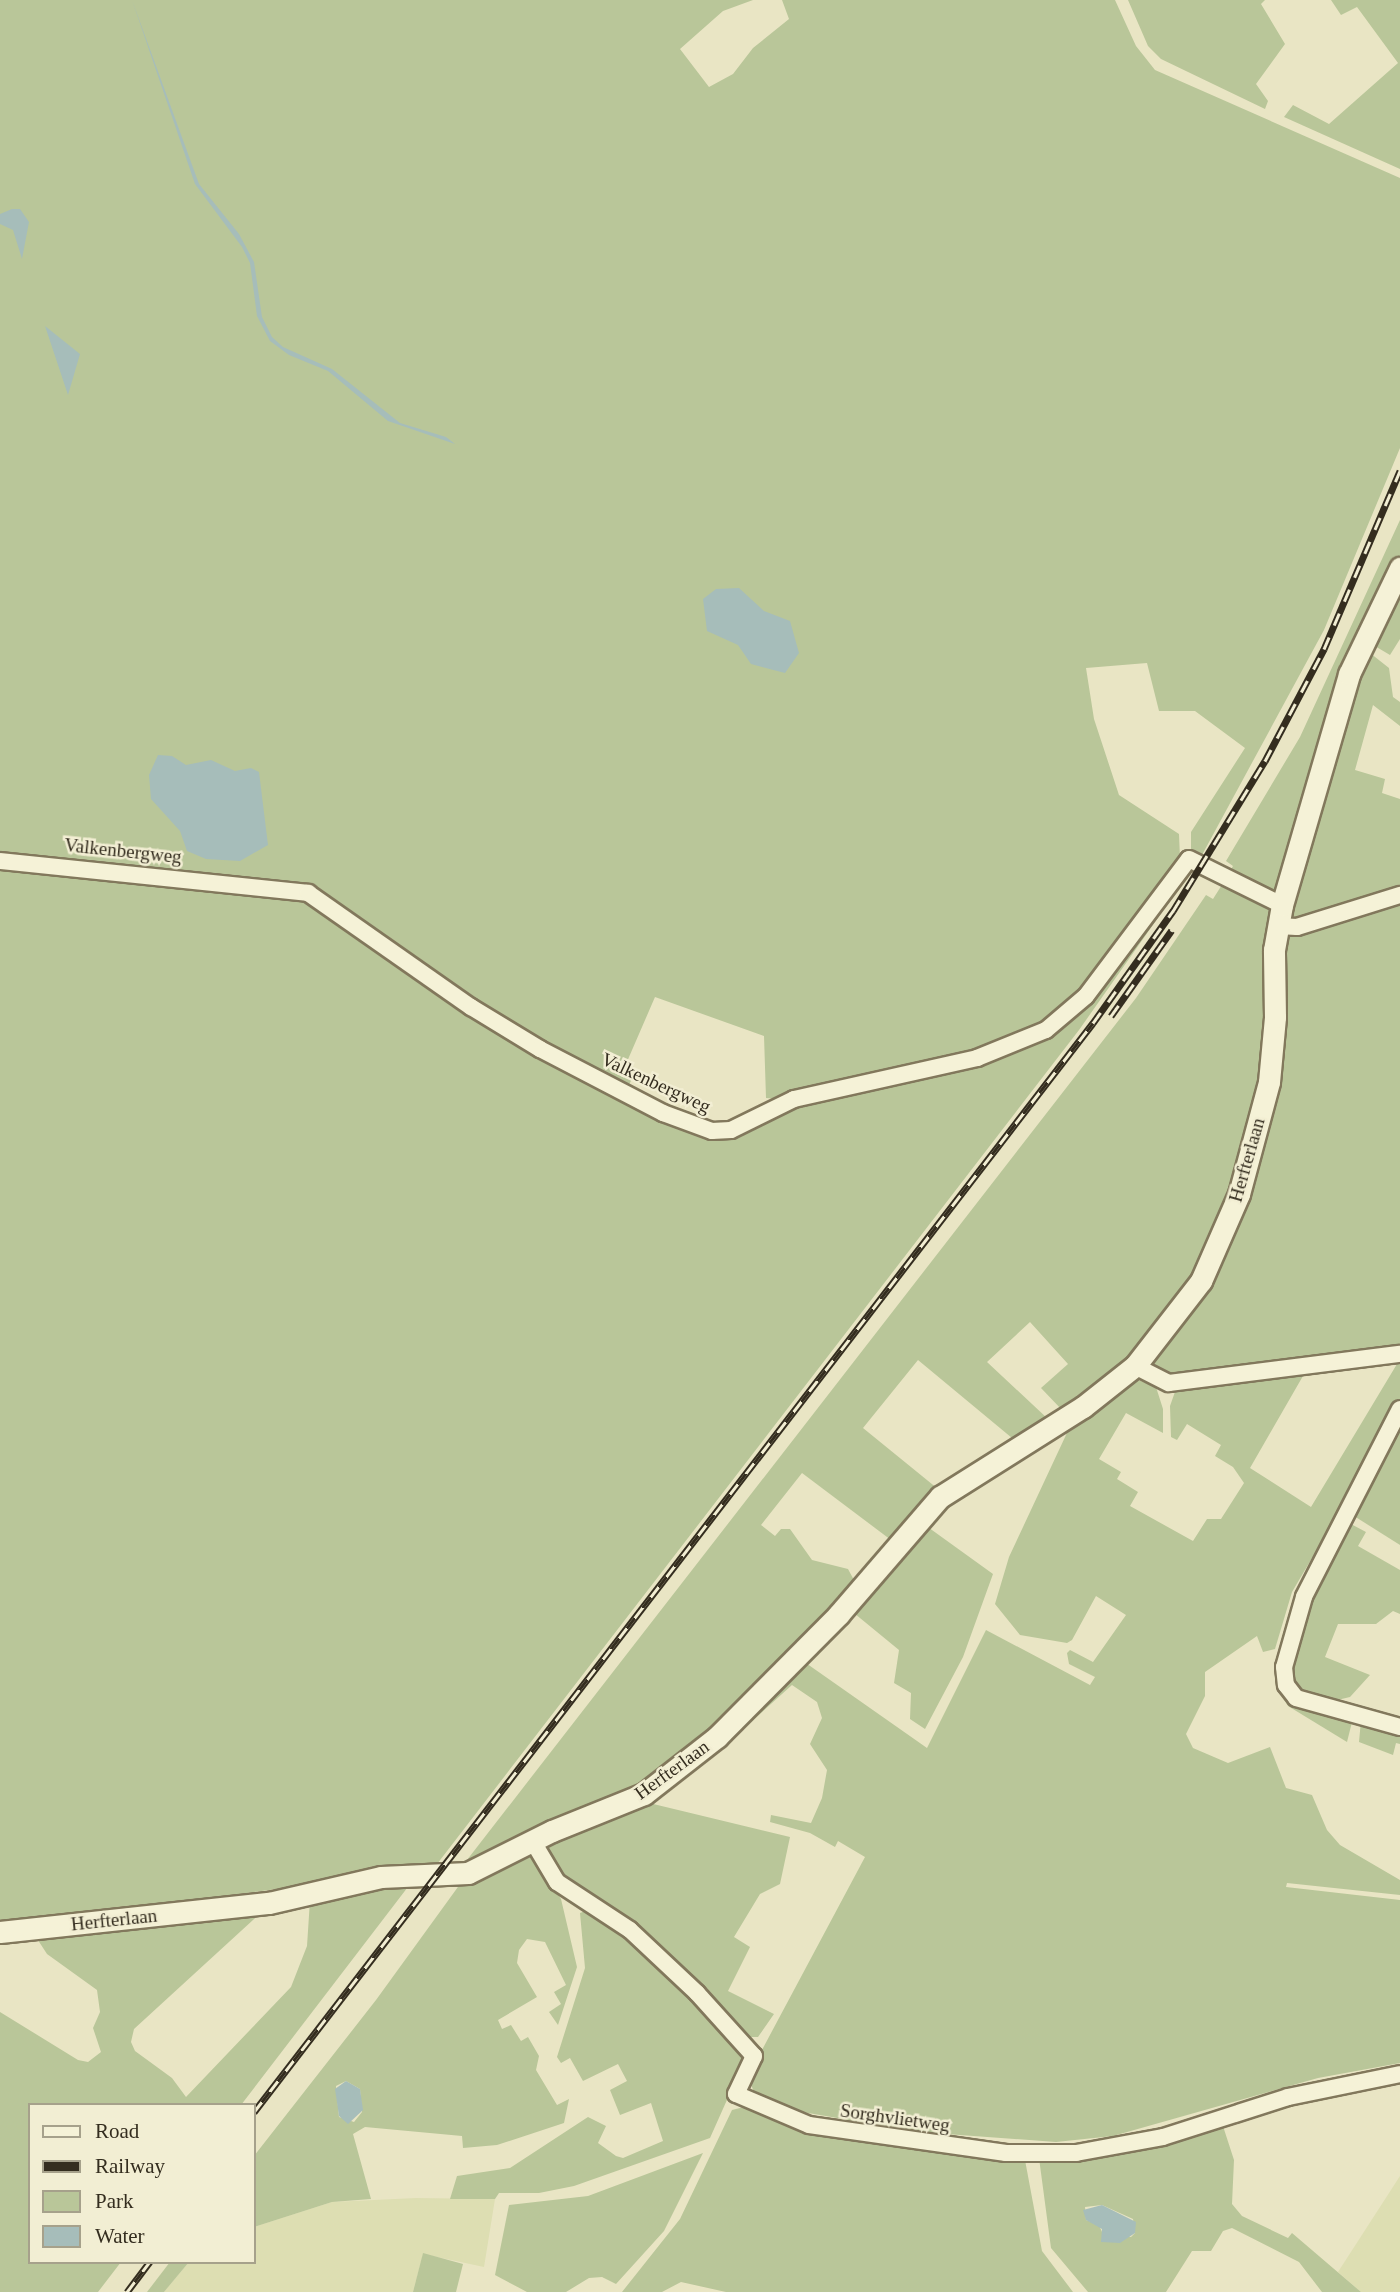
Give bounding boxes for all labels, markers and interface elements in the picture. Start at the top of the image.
street label: Valkenbergweg [63,834,183,868]
street label: Valkenbergweg [598,1048,714,1118]
street label: Herfterlaan [1224,1115,1270,1205]
street label: Herfterlaan [630,1735,714,1805]
street label: Herfterlaan [70,1904,158,1936]
street label: Sorghvlietweg [839,2099,951,2137]
legend [28,2103,256,2264]
text: Road [95,2119,139,2143]
text: Railway [95,2154,165,2178]
text: Park [95,2189,134,2213]
text: Water [95,2224,145,2248]

